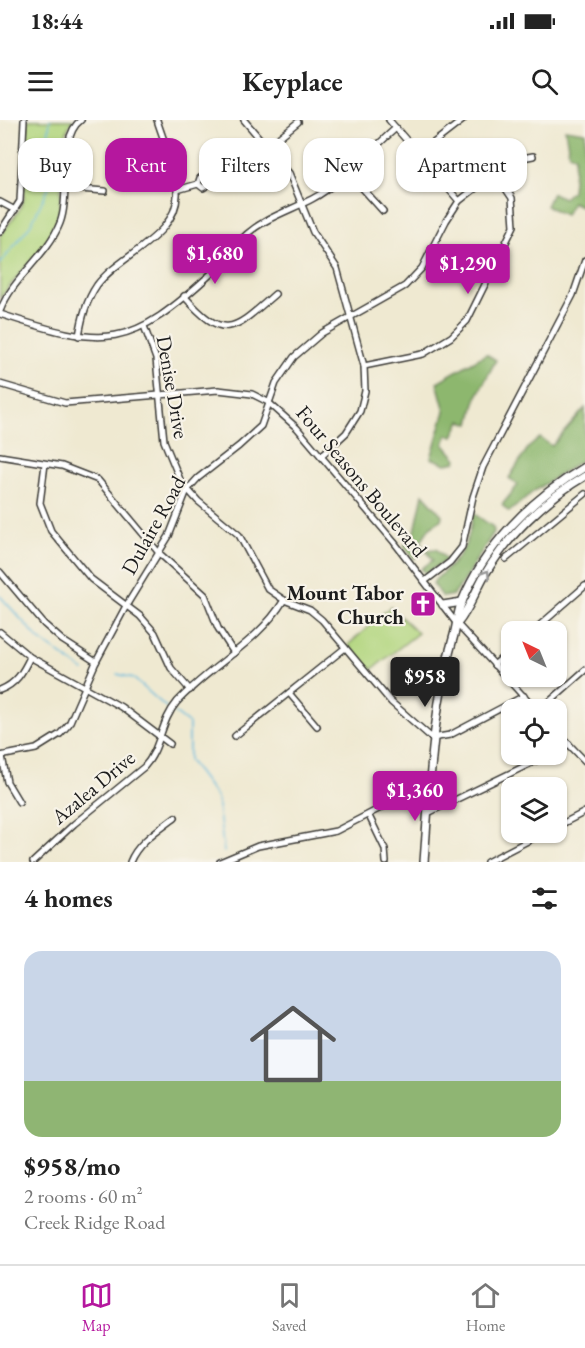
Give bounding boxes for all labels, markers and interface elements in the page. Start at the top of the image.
text: 18:44 [30,7,83,36]
text: Keyplace [242,64,343,99]
icon: menu [24,65,57,98]
icon: search [528,65,561,98]
chip: Buy [18,138,93,192]
chip: Rent [105,138,187,192]
chip: Filters [199,138,291,192]
chip: New [303,138,384,192]
chip: Apartment [396,138,527,192]
pin: $1,680 [166,234,264,285]
text: $1,680 [187,240,243,266]
pin: $1,290 [419,244,517,295]
text: $1,290 [440,250,496,276]
street label: Denise Drive [151,333,195,441]
street label: Four Seasons Boulevard [290,399,434,563]
street label: Dulaire Road [115,471,191,579]
one-way arrow [478,570,490,580]
place label: Mount Tabor Church [286,579,404,630]
church icon: Mount Tabor Church [408,589,438,619]
north arrow [501,621,567,687]
map controls [501,621,567,843]
pin: $958 [389,657,461,708]
text: $958 [405,663,445,689]
button: locate [501,699,567,765]
street label: Azalea Drive [45,744,140,830]
pin: $1,360 [366,771,464,822]
text: $1,360 [387,777,443,803]
button: layers [501,777,567,843]
text: 4 homes [24,881,113,915]
icon: filters [528,882,561,915]
icon: home [239,990,347,1098]
text: $958/mo [24,1149,120,1183]
text: 2 rooms · 60 m² [24,1183,143,1209]
text: Creek Ridge Road [24,1209,165,1235]
tab: Map [80,1279,113,1336]
tab: Saved [272,1279,306,1336]
tab: Home [466,1279,505,1336]

